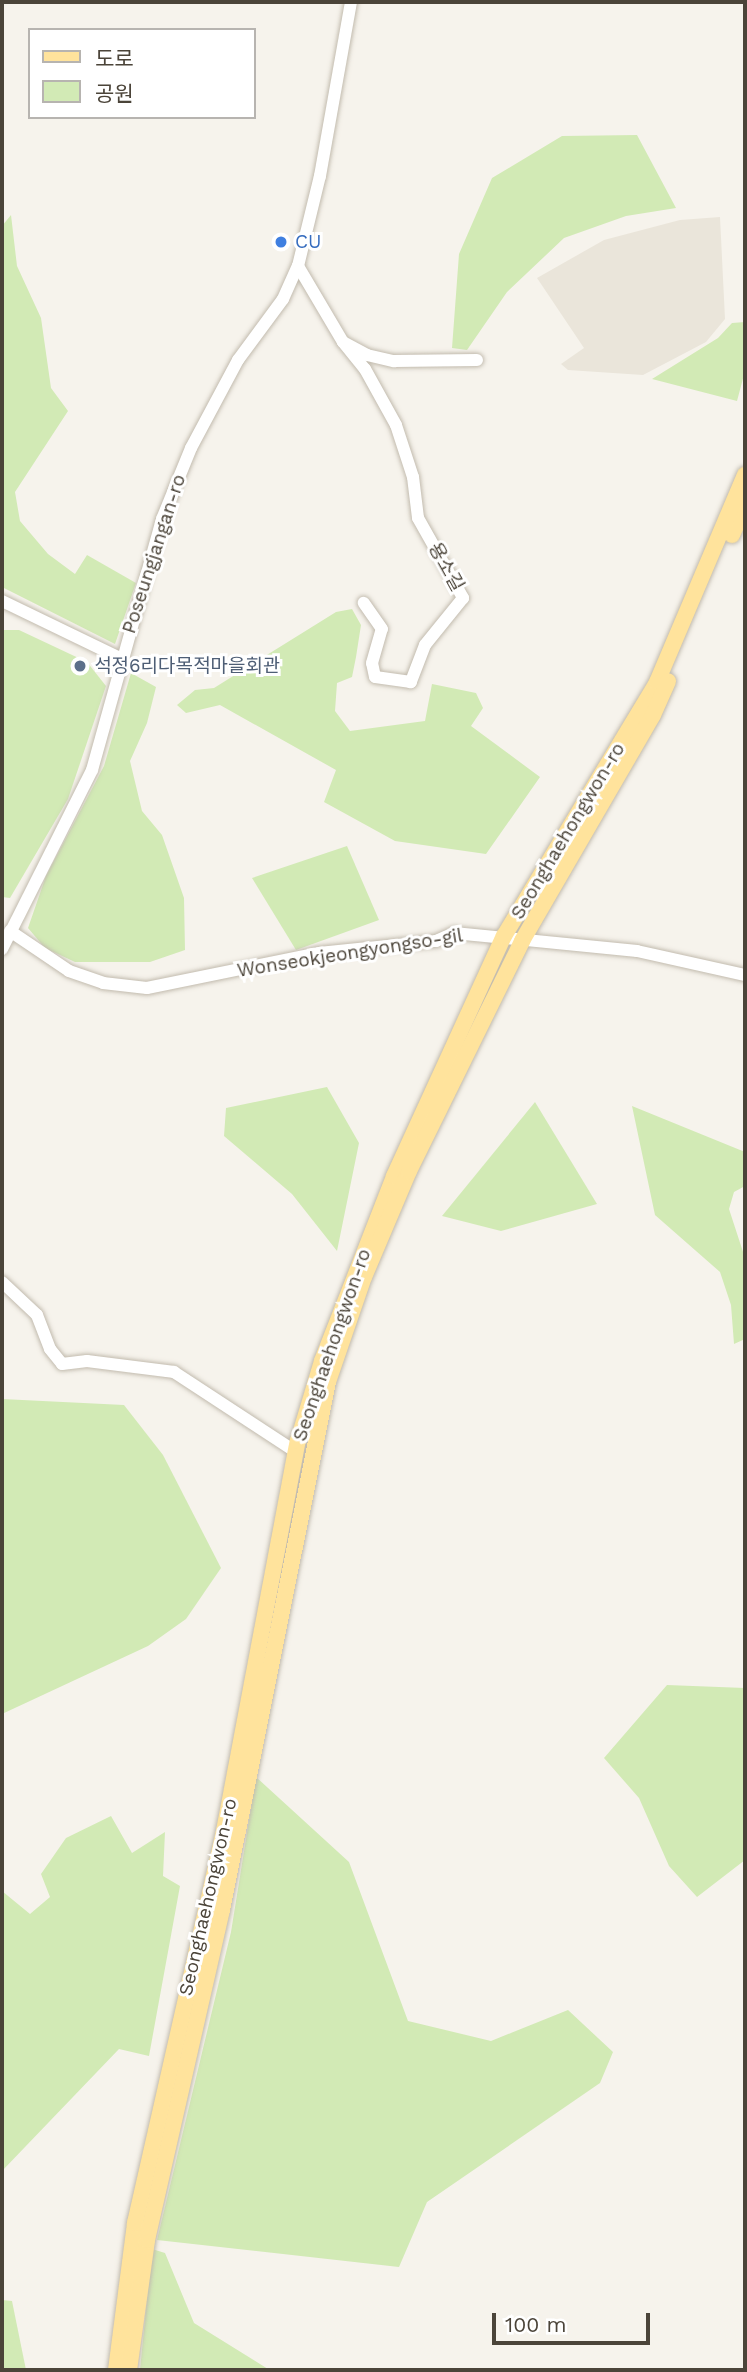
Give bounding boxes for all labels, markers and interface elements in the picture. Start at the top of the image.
legend [28,28,256,119]
text: 도로 [95,46,134,71]
text: 공원 [95,81,134,106]
place label: CU [295,231,321,253]
marker: CU [273,234,289,250]
street label: Poseungjangan-ro [117,471,191,637]
street label: 용소길 [423,539,469,595]
place label: 석정6리다목적마을회관 [94,655,280,677]
marker: 석정6리다목적마을회관 [72,658,88,674]
street label: Seonghaehongwon-ro [506,739,630,923]
street label: Wonseokjeongyongso-gil [235,924,465,982]
street label: Seonghaehongwon-ro [288,1246,376,1444]
street label: Seonghaehongwon-ro [174,1796,242,1998]
scale bar [495,2298,652,2342]
text: 100 m [505,2312,567,2337]

